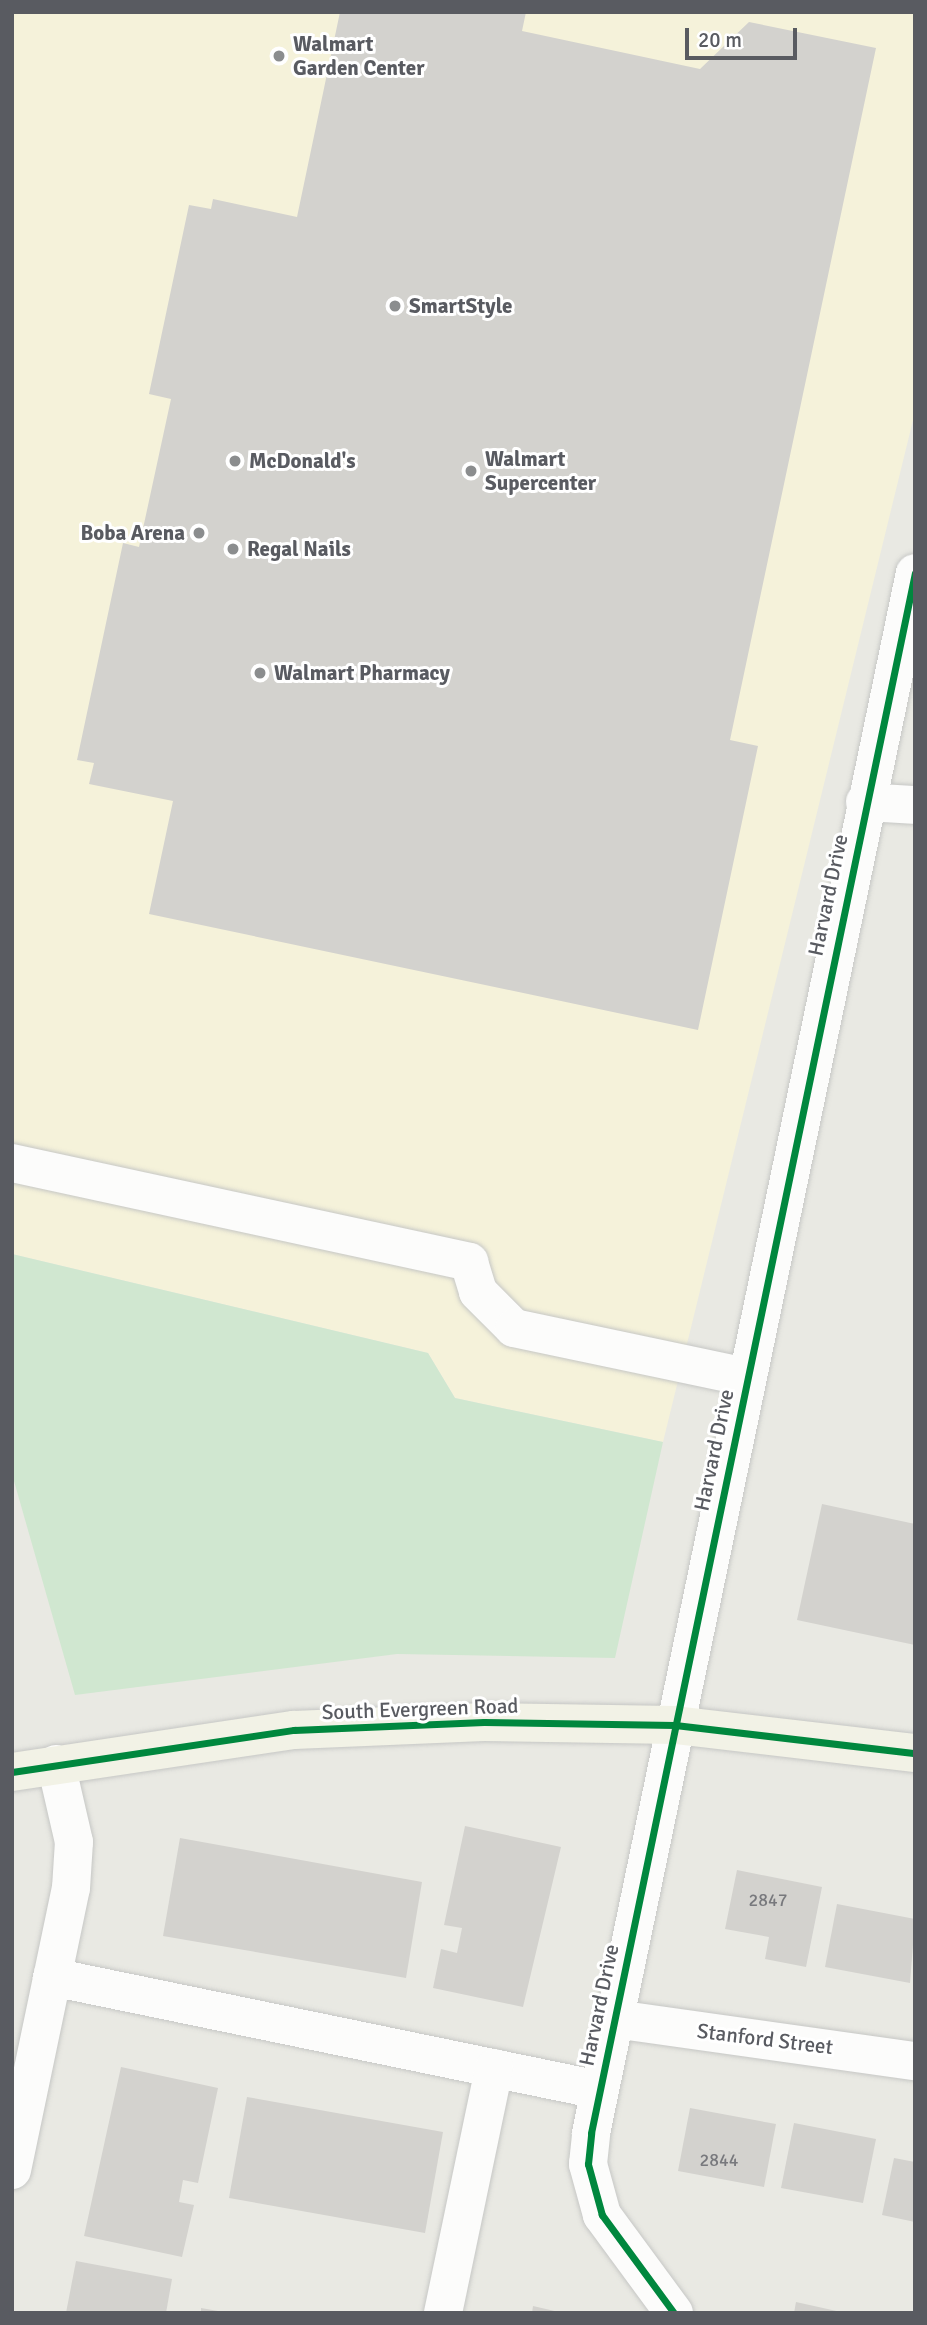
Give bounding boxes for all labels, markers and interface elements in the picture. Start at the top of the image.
scale bar [689,14,801,58]
text: 20 m [698,27,742,53]
place label: Walmart Garden Center [293,31,425,81]
marker: Walmart Garden Center [271,48,287,64]
place label: SmartStyle [409,293,512,319]
marker: SmartStyle [387,298,403,314]
place label: Walmart Supercenter [485,446,596,496]
place label: McDonald's [249,448,356,474]
marker: McDonald's [227,453,243,469]
marker: Walmart Supercenter [463,463,479,479]
place label: Boba Arena [80,520,185,546]
marker: Boba Arena [191,525,207,541]
place label: Regal Nails [247,536,351,562]
marker: Regal Nails [225,541,241,557]
place label: Walmart Pharmacy [274,660,450,686]
marker: Walmart Pharmacy [252,665,268,681]
street label: Harvard Drive [803,832,853,958]
street label: Harvard Drive [689,1387,739,1513]
street label: South Evergreen Road [321,1693,519,1725]
house number: 2847 [749,1889,787,1911]
street label: Harvard Drive [574,1942,624,2068]
street label: Stanford Street [696,2018,834,2060]
house number: 2844 [700,2149,738,2171]

